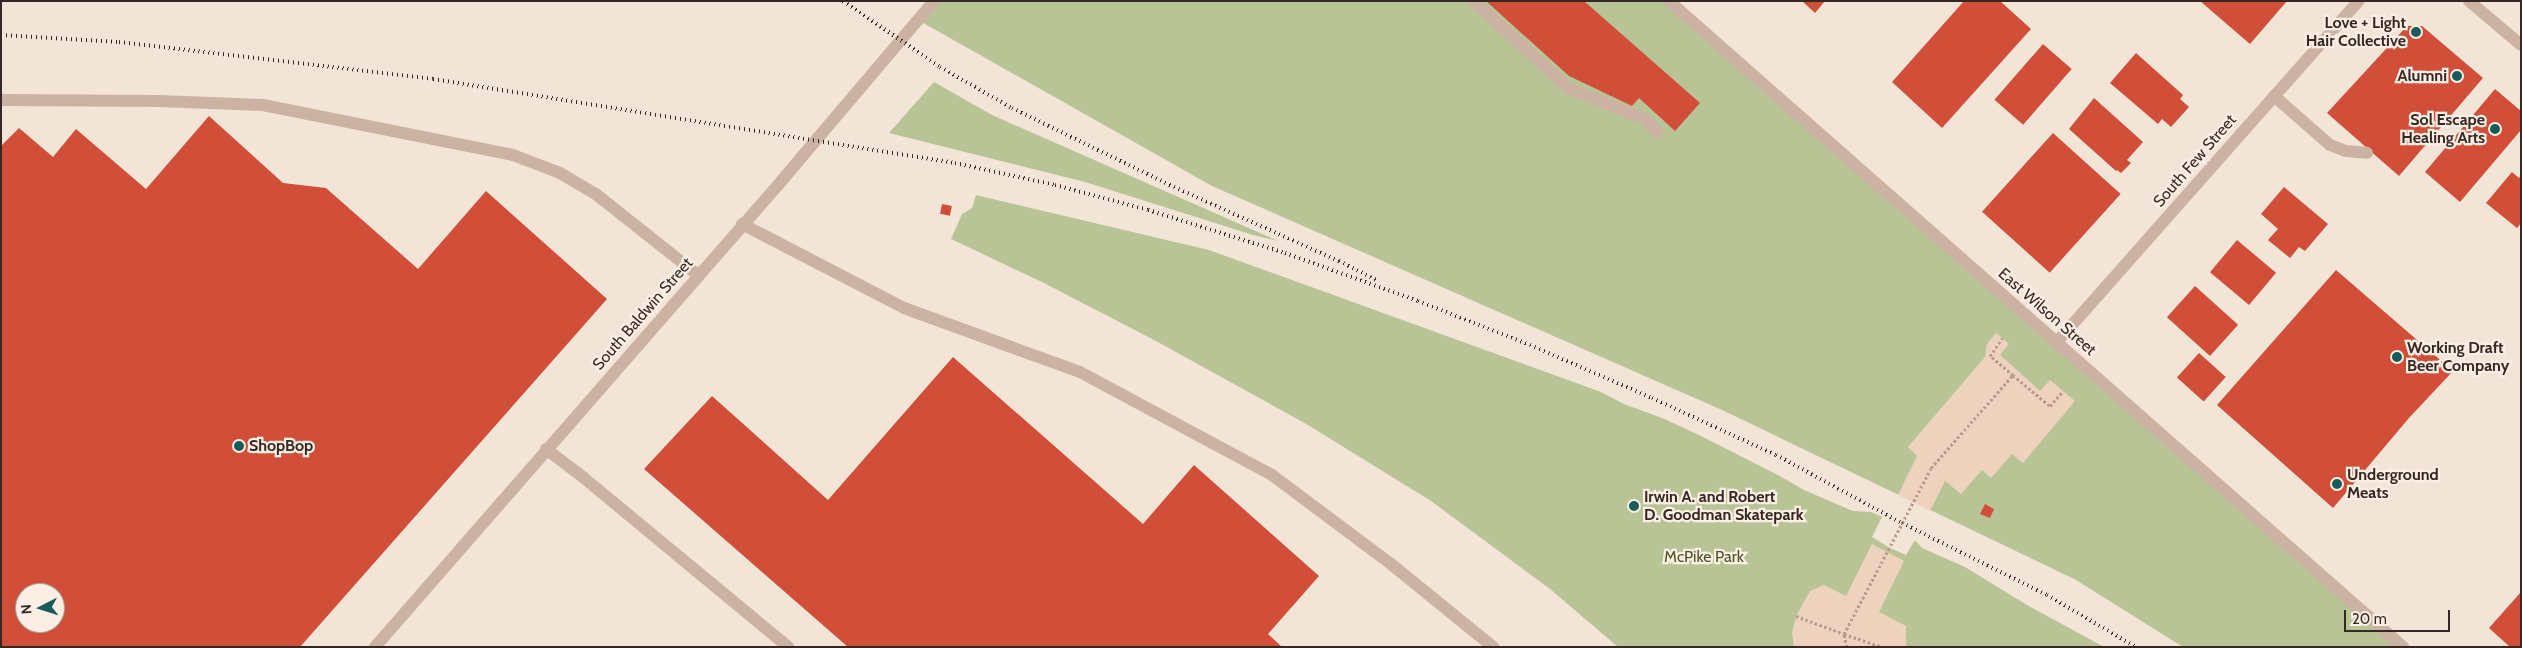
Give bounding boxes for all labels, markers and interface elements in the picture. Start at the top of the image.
place label: Love + Light Hair Collective [2306,13,2406,51]
marker: Love + Light Hair Collective [2410,26,2422,38]
place label: Alumni [2398,66,2447,86]
marker: Alumni [2451,70,2463,82]
place label: Sol Escape Healing Arts [2401,110,2485,148]
street label: South Few Street [2150,111,2240,211]
marker: Sol Escape Healing Arts [2489,123,2501,135]
street label: South Baldwin Street [589,254,697,374]
street label: East Wilson Street [1994,264,2100,360]
place label: Working Draft Beer Company [2407,338,2509,376]
marker: Working Draft Beer Company [2391,351,2403,363]
place label: ShopBop [249,436,313,456]
marker: ShopBop [233,440,245,452]
place label: Underground Meats [2347,465,2439,503]
marker: Underground Meats [2331,478,2343,490]
place label: Irwin A. and Robert D. Goodman Skatepark [1644,487,1804,525]
marker: Irwin A. and Robert D. Goodman Skatepark [1628,500,1640,512]
park label: McPike Park [1664,547,1744,567]
north arrow [15,583,65,633]
scale bar [2347,600,2453,632]
text: N [17,604,35,615]
text: 20 m [2352,610,2387,628]

